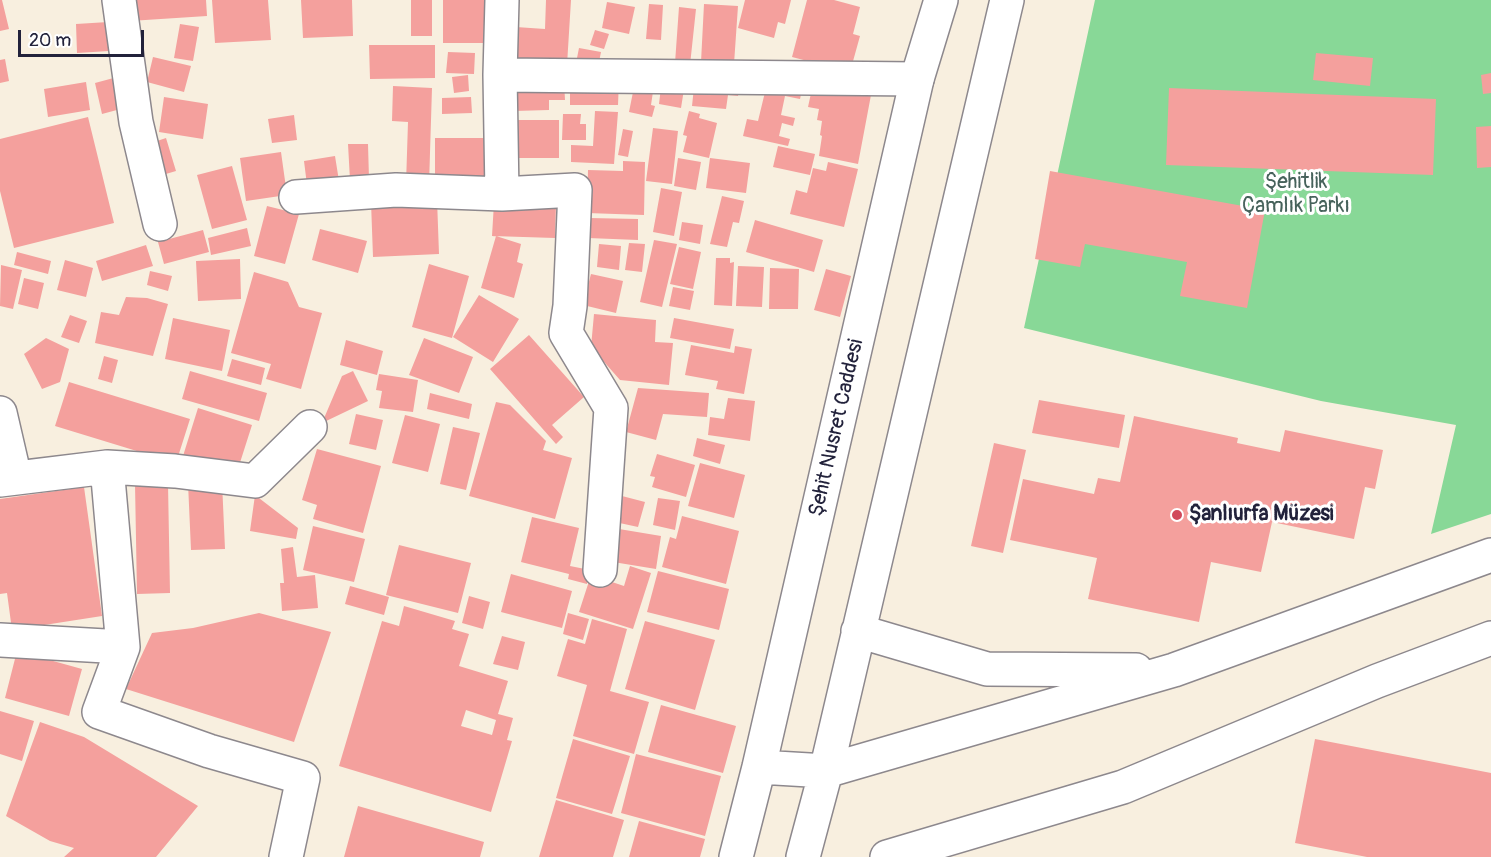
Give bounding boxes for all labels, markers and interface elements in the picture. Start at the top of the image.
scale bar [21,18,147,56]
text: 20 m [29,29,71,52]
park label: Şehitlik Çamlık Parkı [1242,170,1350,220]
street label: Şehit Nusret Caddesi [804,337,870,519]
place label: Şanlıurfa Müzesi [1189,502,1334,528]
marker: Şanlıurfa Müzesi [1170,508,1184,522]

